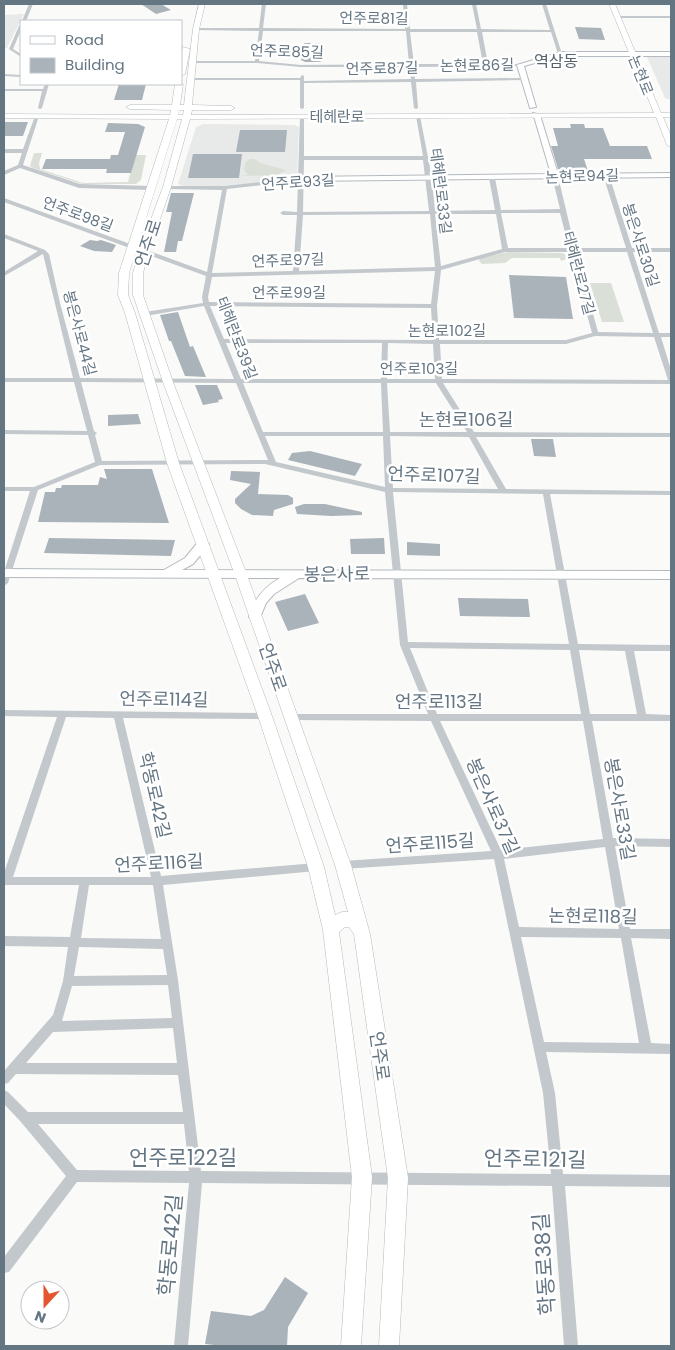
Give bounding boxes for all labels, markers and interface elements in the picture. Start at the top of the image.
street label: 언주로81길 [339,7,409,29]
legend [20,20,182,85]
text: Road [65,29,104,50]
street label: 언주로85길 [250,39,324,63]
district label: 역삼동 [534,50,578,73]
street label: 논현로 [624,52,658,98]
text: Building [65,54,125,75]
street label: 논현로86길 [440,54,514,76]
street label: 언주로87길 [345,57,419,79]
street label: 테헤란로 [309,106,365,127]
street label: 테헤란로33길 [425,147,457,235]
street label: 논현로94길 [545,164,619,188]
street label: 언주로93길 [261,169,335,195]
street label: 언주로98길 [40,191,116,237]
street label: 봉은사로30길 [618,200,664,290]
street label: 언주로 [128,216,168,270]
street label: 테헤란로27길 [558,229,600,317]
street label: 언주로97길 [251,248,325,272]
street label: 언주로99길 [252,282,326,303]
street label: 봉은사로44길 [58,288,102,378]
street label: 테헤란로39길 [212,293,262,383]
street label: 논현로102길 [408,320,486,341]
street label: 언주로103길 [380,358,458,379]
street label: 논현로106길 [419,407,513,432]
street label: 언주로107길 [387,461,481,489]
street label: 봉은사로 [304,561,370,587]
street label: 언주로 [253,639,293,695]
street label: 언주로114길 [119,686,209,712]
street label: 언주로113길 [395,689,483,714]
street label: 학동로42길 [133,749,177,841]
street label: 봉은사로37길 [461,754,525,858]
street label: 봉은사로33길 [599,756,641,862]
street label: 언주로115길 [385,827,475,859]
street label: 언주로116길 [114,848,204,878]
street label: 논현로118길 [548,903,638,929]
street label: 언주로 [364,1030,396,1082]
street label: 언주로122길 [129,1143,237,1172]
street label: 언주로121길 [483,1144,587,1174]
street label: 학동로42길 [151,1193,189,1297]
street label: 학동로38길 [526,1212,562,1316]
north arrow [20,1280,70,1330]
text: N [32,1306,49,1328]

